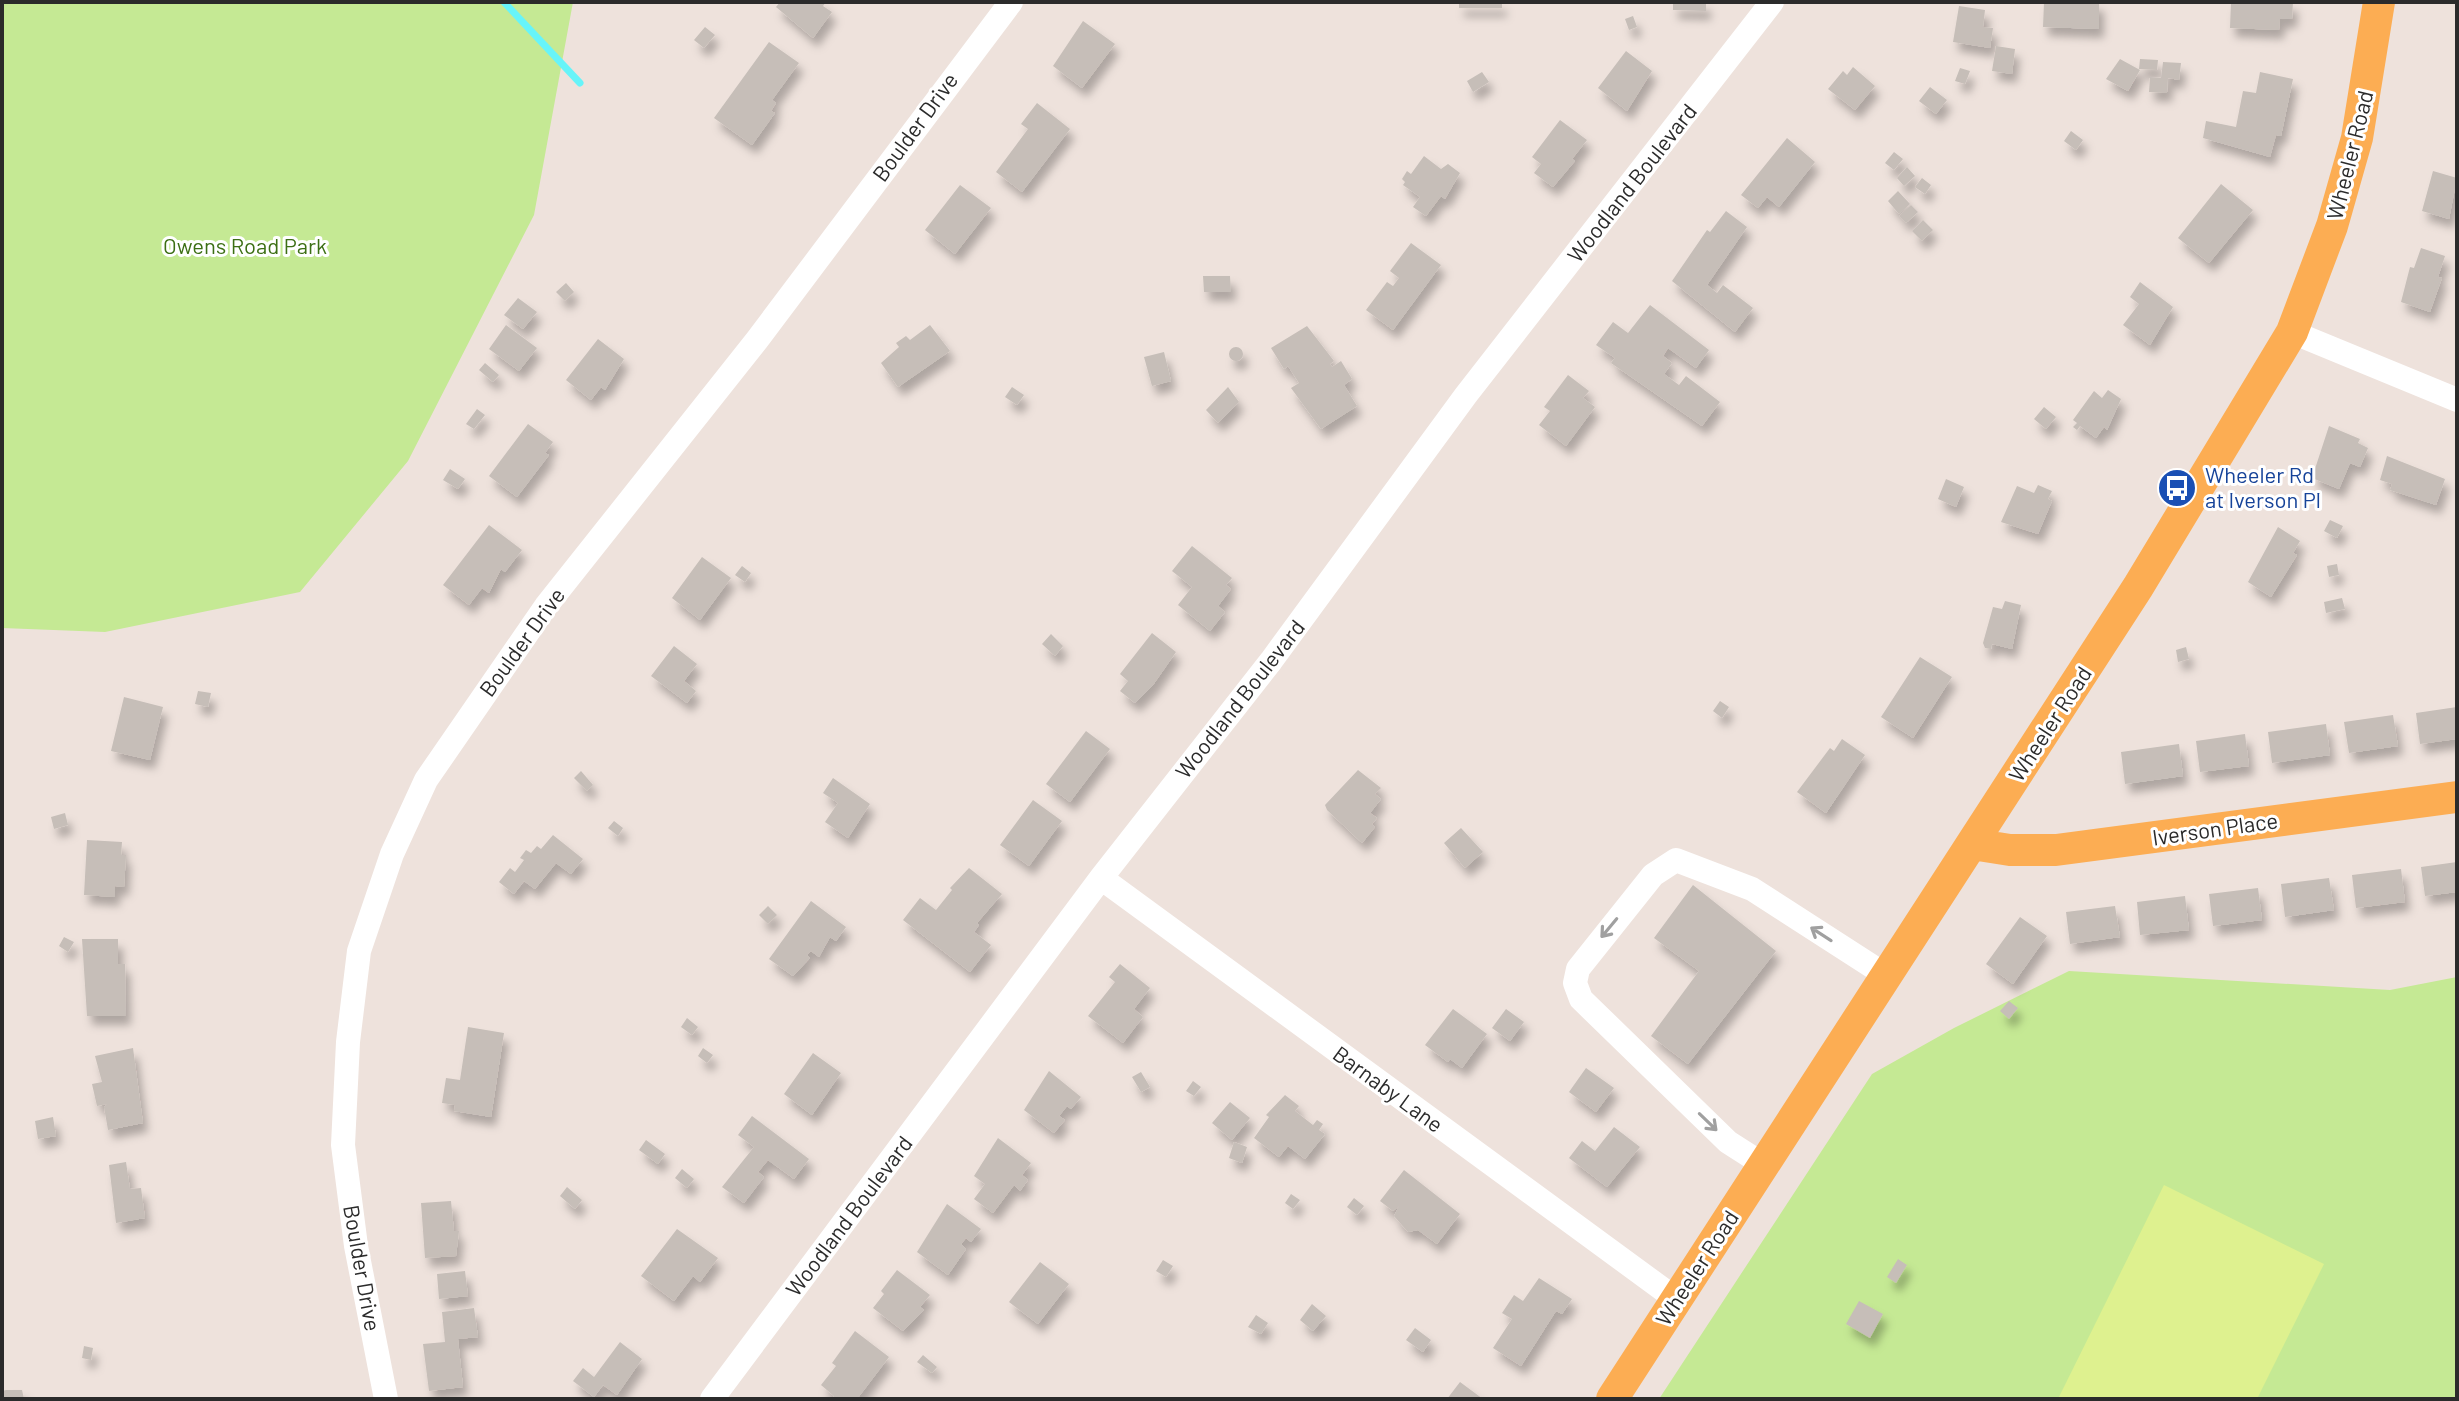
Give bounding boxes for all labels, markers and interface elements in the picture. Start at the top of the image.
street label: Boulder Drive [866,67,962,186]
street label: Wheeler Road [2320,87,2378,222]
street label: Woodland Boulevard [1561,98,1701,267]
park label: Owens Road Park [163,232,327,258]
place label: Wheeler Rd at Iverson Pl [2205,461,2321,512]
bus stop icon: Wheeler Rd at Iverson Pl [2156,467,2198,509]
street label: Boulder Drive [473,582,569,701]
street label: Woodland Boulevard [1169,614,1309,783]
street label: Wheeler Road [2002,661,2096,786]
street label: Iverson Place [2150,806,2279,850]
one-way arrow [1600,917,1618,938]
one-way arrow [1810,925,1833,941]
street label: Barnaby Lane [1329,1040,1449,1137]
one-way arrow [1698,1112,1717,1131]
street label: Woodland Boulevard [779,1130,917,1301]
street label: Boulder Drive [339,1203,387,1333]
street label: Wheeler Road [1649,1205,1743,1330]

